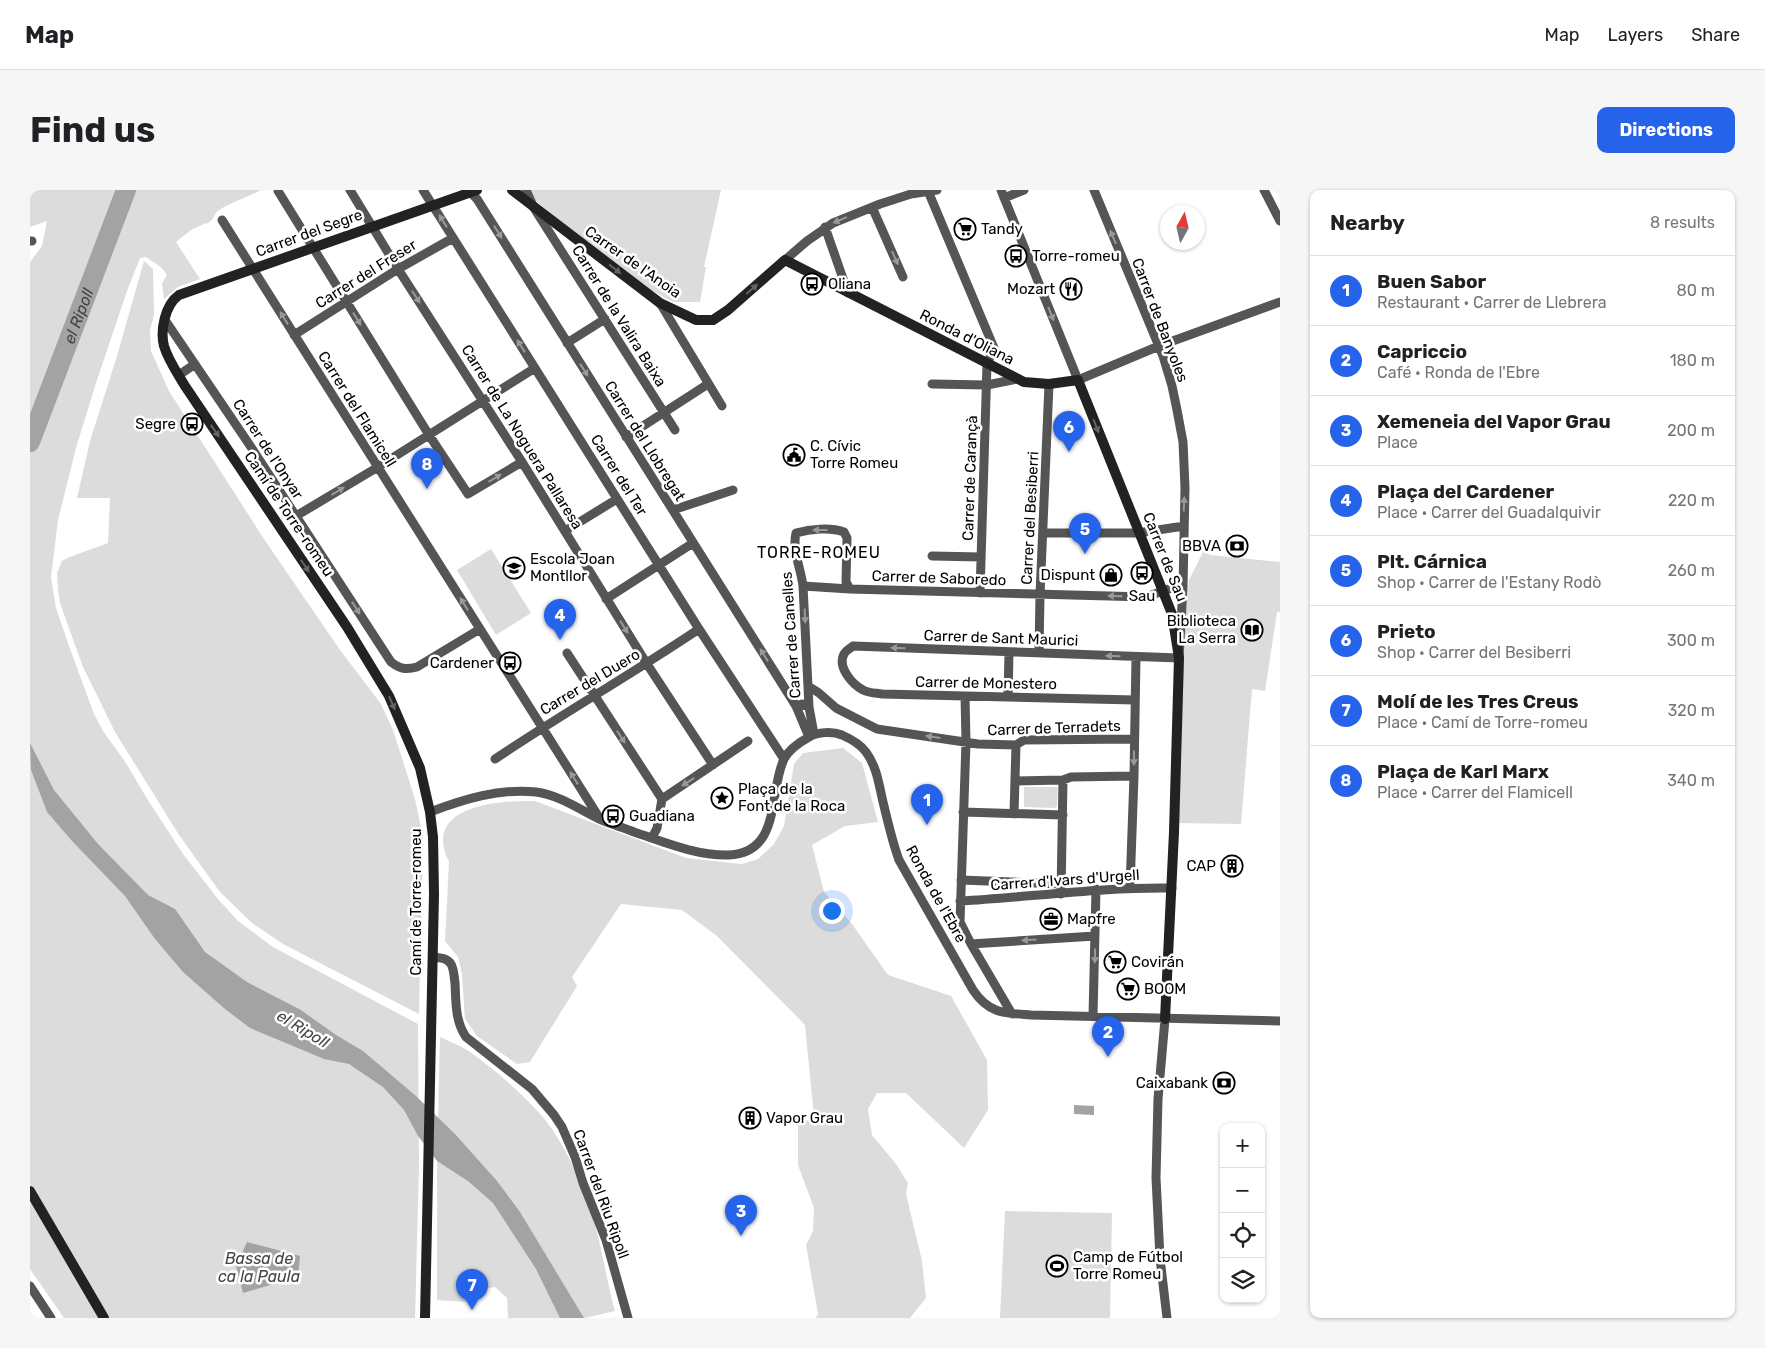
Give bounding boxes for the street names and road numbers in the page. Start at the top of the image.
street label: Carrer del Segre [253,205,365,261]
street label: Carrer de l'Anoia [581,222,685,302]
street label: Carrer del Freser [312,236,420,312]
street label: Carrer de la Valira Baixa [568,242,670,390]
street label: Carrer de Banyoles [1128,255,1192,385]
street label: Ronda d'Oliana [917,305,1017,369]
street label: Carrer de La Noguera Pallaresa [458,341,586,533]
street label: Carrer del Flamicell [314,348,400,470]
street label: Carrer del Llobregat [601,378,689,504]
street label: Carrer de l'Onyar [229,396,307,503]
street label: Carrer de Carançà [959,415,981,541]
street label: Carrer del Ter [587,431,651,519]
street label: Camí de Torre-romeu [240,448,338,580]
street label: Carrer del Besiberri [1018,451,1042,585]
street label: Carrer de Sau [1139,510,1191,604]
street label: Carrer de Saboredo [871,567,1007,589]
street label: Carrer de Canelles [778,571,804,699]
street label: Carrer de Sant Maurici [923,626,1079,650]
street label: Carrer del Duero [537,645,643,719]
street label: Carrer de Monestero [915,673,1057,693]
street label: Carrer de Terradets [987,717,1121,739]
street label: Camí de Torre-romeu [407,828,425,976]
street label: Ronda de l'Ebre [902,842,970,946]
street label: Carrer d'Ivars d'Urgell [990,866,1140,894]
street label: Carrer del Riu Ripoll [569,1127,633,1261]

